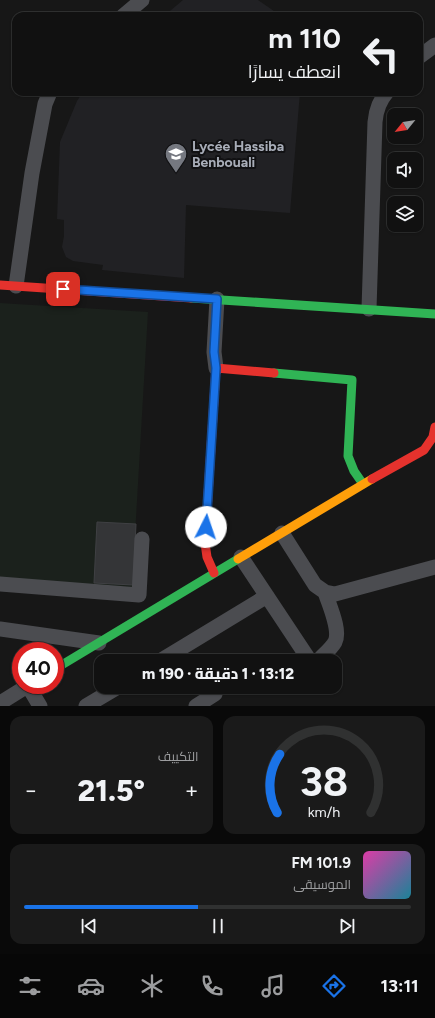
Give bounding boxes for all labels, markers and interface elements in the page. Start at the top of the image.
text: 110 m [268,21,341,55]
icon: left [355,28,407,80]
text: انعطف يسارًا [248,61,341,83]
north arrow [387,108,423,144]
map controls [387,108,423,232]
place label: Lycée Hassiba Benbouali [192,138,284,171]
school or university icon: Lycée Hassiba Benbouali [163,141,189,174]
button: sound [387,152,423,188]
button: layers [387,196,423,232]
pin [46,272,80,306]
icon: arrive [52,278,74,300]
position arrow [185,506,227,548]
speed limit sign: 40 [12,642,64,694]
text: 13:12 · 1 دقيقة · 190 m [142,665,294,683]
text: التكييف [158,749,199,764]
text: 38 [299,756,348,806]
text: 21.5° [78,772,145,809]
text: − [24,777,38,804]
text: + [185,777,198,804]
text: km/h [307,803,340,821]
text: 101.9 FM [291,854,351,872]
text: الموسيقى [293,877,351,892]
icon: previous [78,915,100,937]
icon: pause [207,915,229,937]
icon: next [336,915,358,937]
icon: filters [16,972,44,1000]
icon: car [77,972,105,1000]
icon: climate [138,972,166,1000]
icon: phone [198,972,226,1000]
icon: music [259,972,287,1000]
icon: directions [320,972,348,1000]
text: 13:11 [380,975,419,997]

